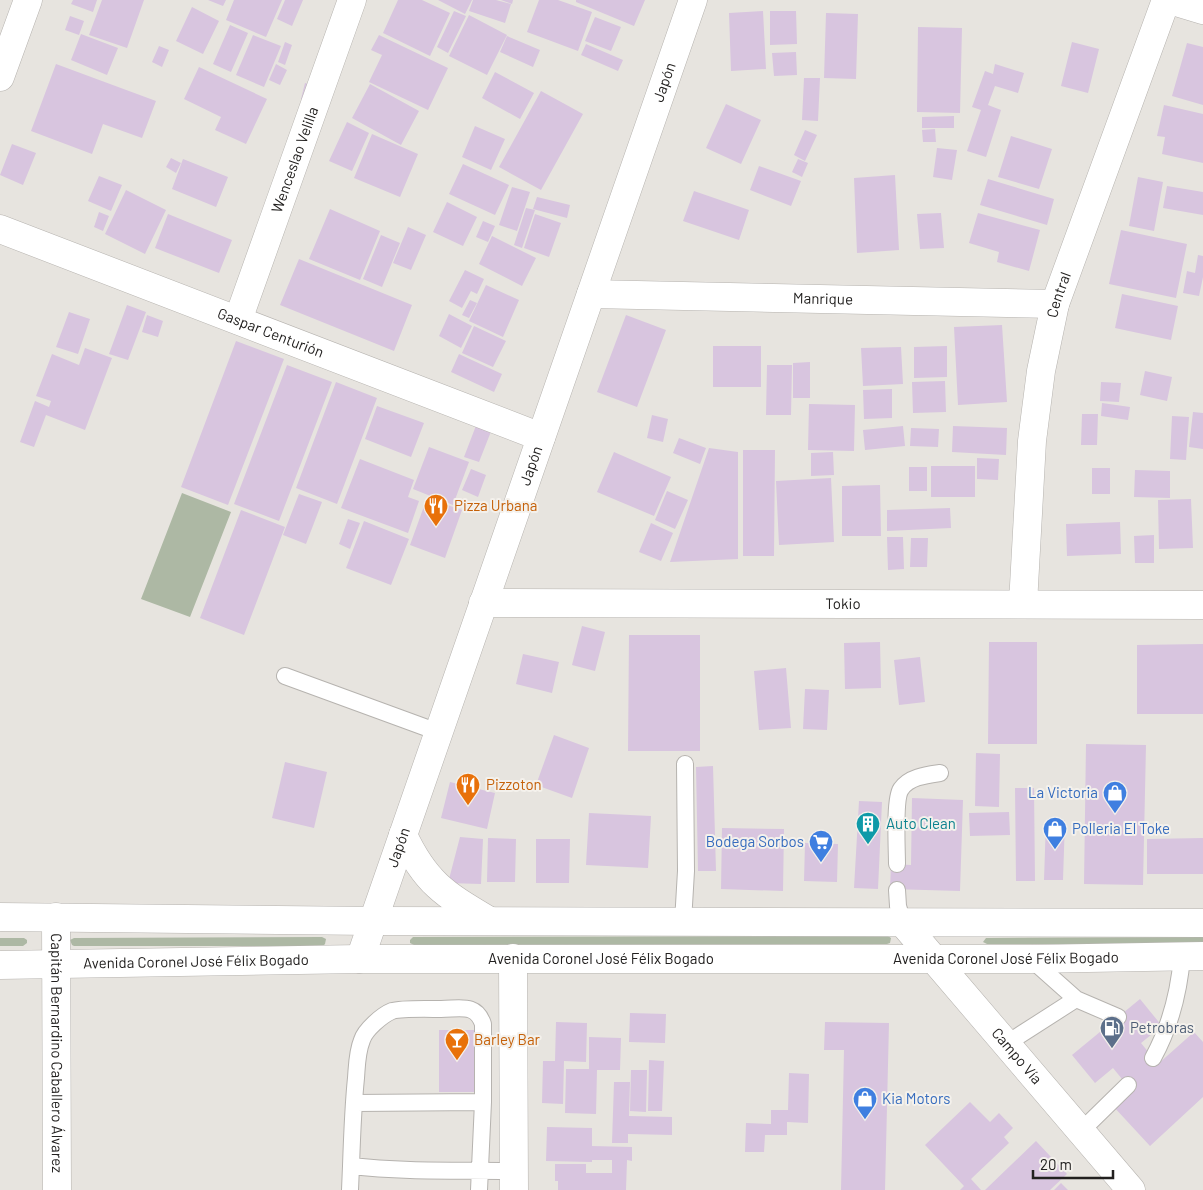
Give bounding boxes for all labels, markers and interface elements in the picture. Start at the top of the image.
street label: Japón [648,60,679,104]
street label: Wenceslao Velilla [267,104,321,215]
street label: Central [1042,269,1074,319]
street label: Manrique [793,288,853,308]
street label: Gaspar Centurión [215,304,327,361]
street label: Japón [515,443,545,488]
restaurant icon: Pizza Urbana [423,493,449,527]
place label: Pizza Urbana [454,496,538,514]
street label: Tokio [825,594,861,612]
restaurant icon: Pizzoton [455,772,481,806]
place label: Pizzoton [486,775,542,793]
shop icon: La Victoria [1102,780,1128,814]
place label: La Victoria [1028,783,1098,801]
building icon: Auto Clean [855,811,881,845]
place label: Auto Clean [886,814,956,832]
shop icon: Polleria El Toke [1042,816,1068,850]
place label: Polleria El Toke [1072,819,1170,837]
street label: Japón [383,825,413,869]
supermarket icon: Bodega Sorbos [808,829,834,863]
place label: Bodega Sorbos [706,832,804,850]
street label: Capitán Bernardino Caballero Álvarez [48,933,67,1173]
street label: Avenida Coronel José Félix Bogado [893,947,1119,967]
street label: Avenida Coronel José Félix Bogado [488,949,714,967]
street label: Avenida Coronel José Félix Bogado [83,950,309,972]
fuel station icon: Petrobras [1099,1015,1125,1049]
place label: Petrobras [1130,1018,1194,1036]
street label: Campo Vía [988,1024,1046,1087]
bar icon: Barley Bar [444,1027,470,1061]
place label: Barley Bar [474,1030,541,1048]
shop icon: Kia Motors [852,1086,878,1120]
place label: Kia Motors [882,1089,951,1107]
scale bar [1033,1148,1113,1180]
text: 20 m [1040,1155,1072,1173]

